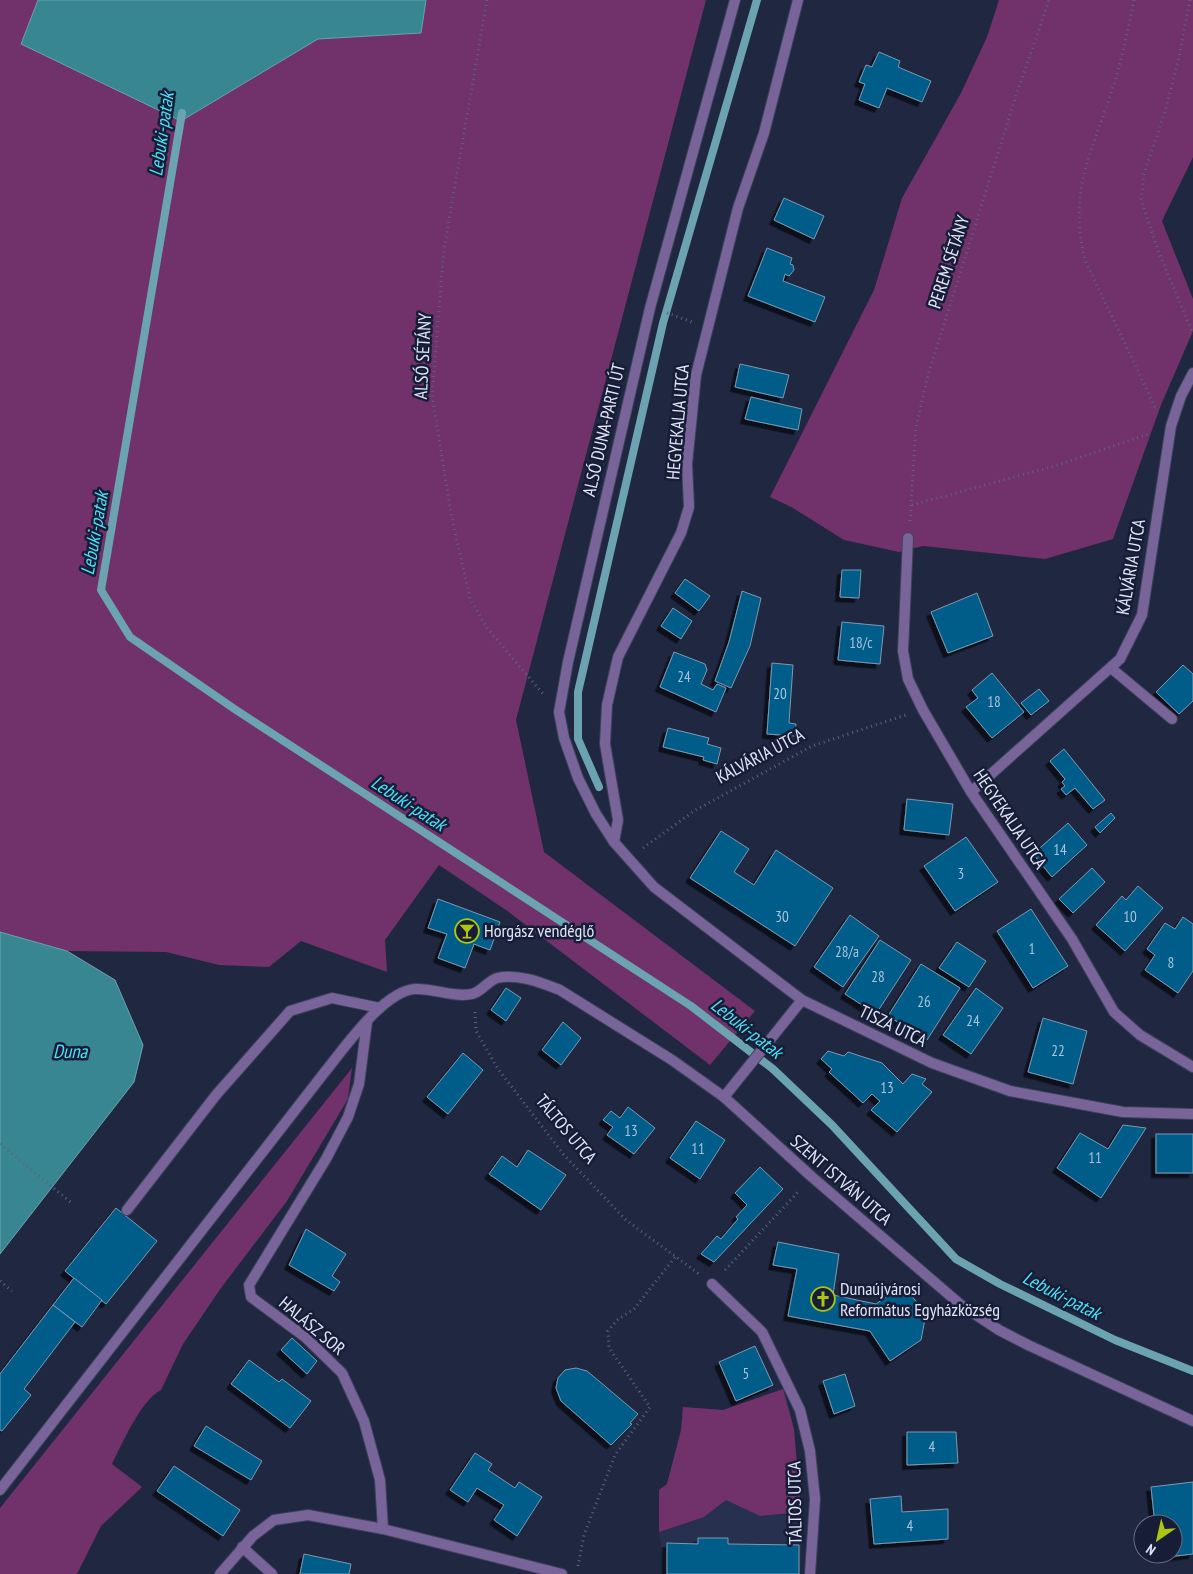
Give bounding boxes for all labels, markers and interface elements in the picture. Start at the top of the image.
water label: Lebuki-patak [143,88,179,178]
street label: PEREM SÉTÁNY [923,212,975,311]
street label: ALSÓ SÉTÁNY [409,311,436,400]
street label: ALSÓ DUNA-PARTI ÚT [577,361,630,499]
street label: HEGYEKALJA UTCA [661,363,694,481]
water label: Lebuki-patak [75,487,114,577]
street label: KÁLVÁRIA UTCA [1111,517,1150,617]
house number: 18/c [849,633,873,652]
house number: 24 [677,667,691,686]
house number: 20 [773,684,787,703]
house number: 18 [987,692,1001,711]
street label: KÁLVÁRIA UTCA [712,722,808,788]
street label: HEGYEKALJA UTCA [969,764,1053,874]
water label: Lebuki-patak [367,770,453,837]
house number: 14 [1053,840,1067,859]
house number: 3 [958,864,964,883]
house number: 30 [775,907,789,926]
house number: 10 [1123,907,1137,926]
bar icon: Horgász vendéglő [454,918,480,944]
place label: Horgász vendéglő [484,919,595,942]
house number: 1 [1029,939,1035,958]
house number: 28/a [835,942,859,961]
house number: 8 [1168,953,1174,972]
house number: 28 [871,967,885,986]
house number: 26 [917,992,931,1011]
water label: Lebuki-patak [706,993,790,1065]
street label: TISZA UTCA [856,999,931,1052]
house number: 24 [966,1011,980,1030]
water label: Duna [53,1039,88,1063]
house number: 22 [1051,1041,1065,1060]
house number: 13 [880,1078,894,1097]
street label: TÁLTOS UTCA [531,1089,602,1168]
house number: 13 [624,1121,638,1140]
street label: SZENT ISTVÁN UTCA [786,1129,897,1230]
house number: 11 [691,1139,705,1158]
house number: 11 [1088,1148,1102,1167]
water label: Lebuki-patak [1019,1265,1107,1326]
place label: Dunaújvárosi Református Egyházközség [840,1277,1000,1321]
church icon: Dunaújvárosi Református Egyházközség [810,1286,836,1312]
street label: HALÁSZ SOR [275,1291,350,1360]
house number: 5 [743,1364,749,1383]
house number: 4 [929,1437,936,1456]
street label: TÁLTOS UTCA [782,1461,807,1545]
north arrow [1133,1514,1183,1564]
house number: 4 [907,1516,914,1535]
text: N [1143,1540,1159,1559]

